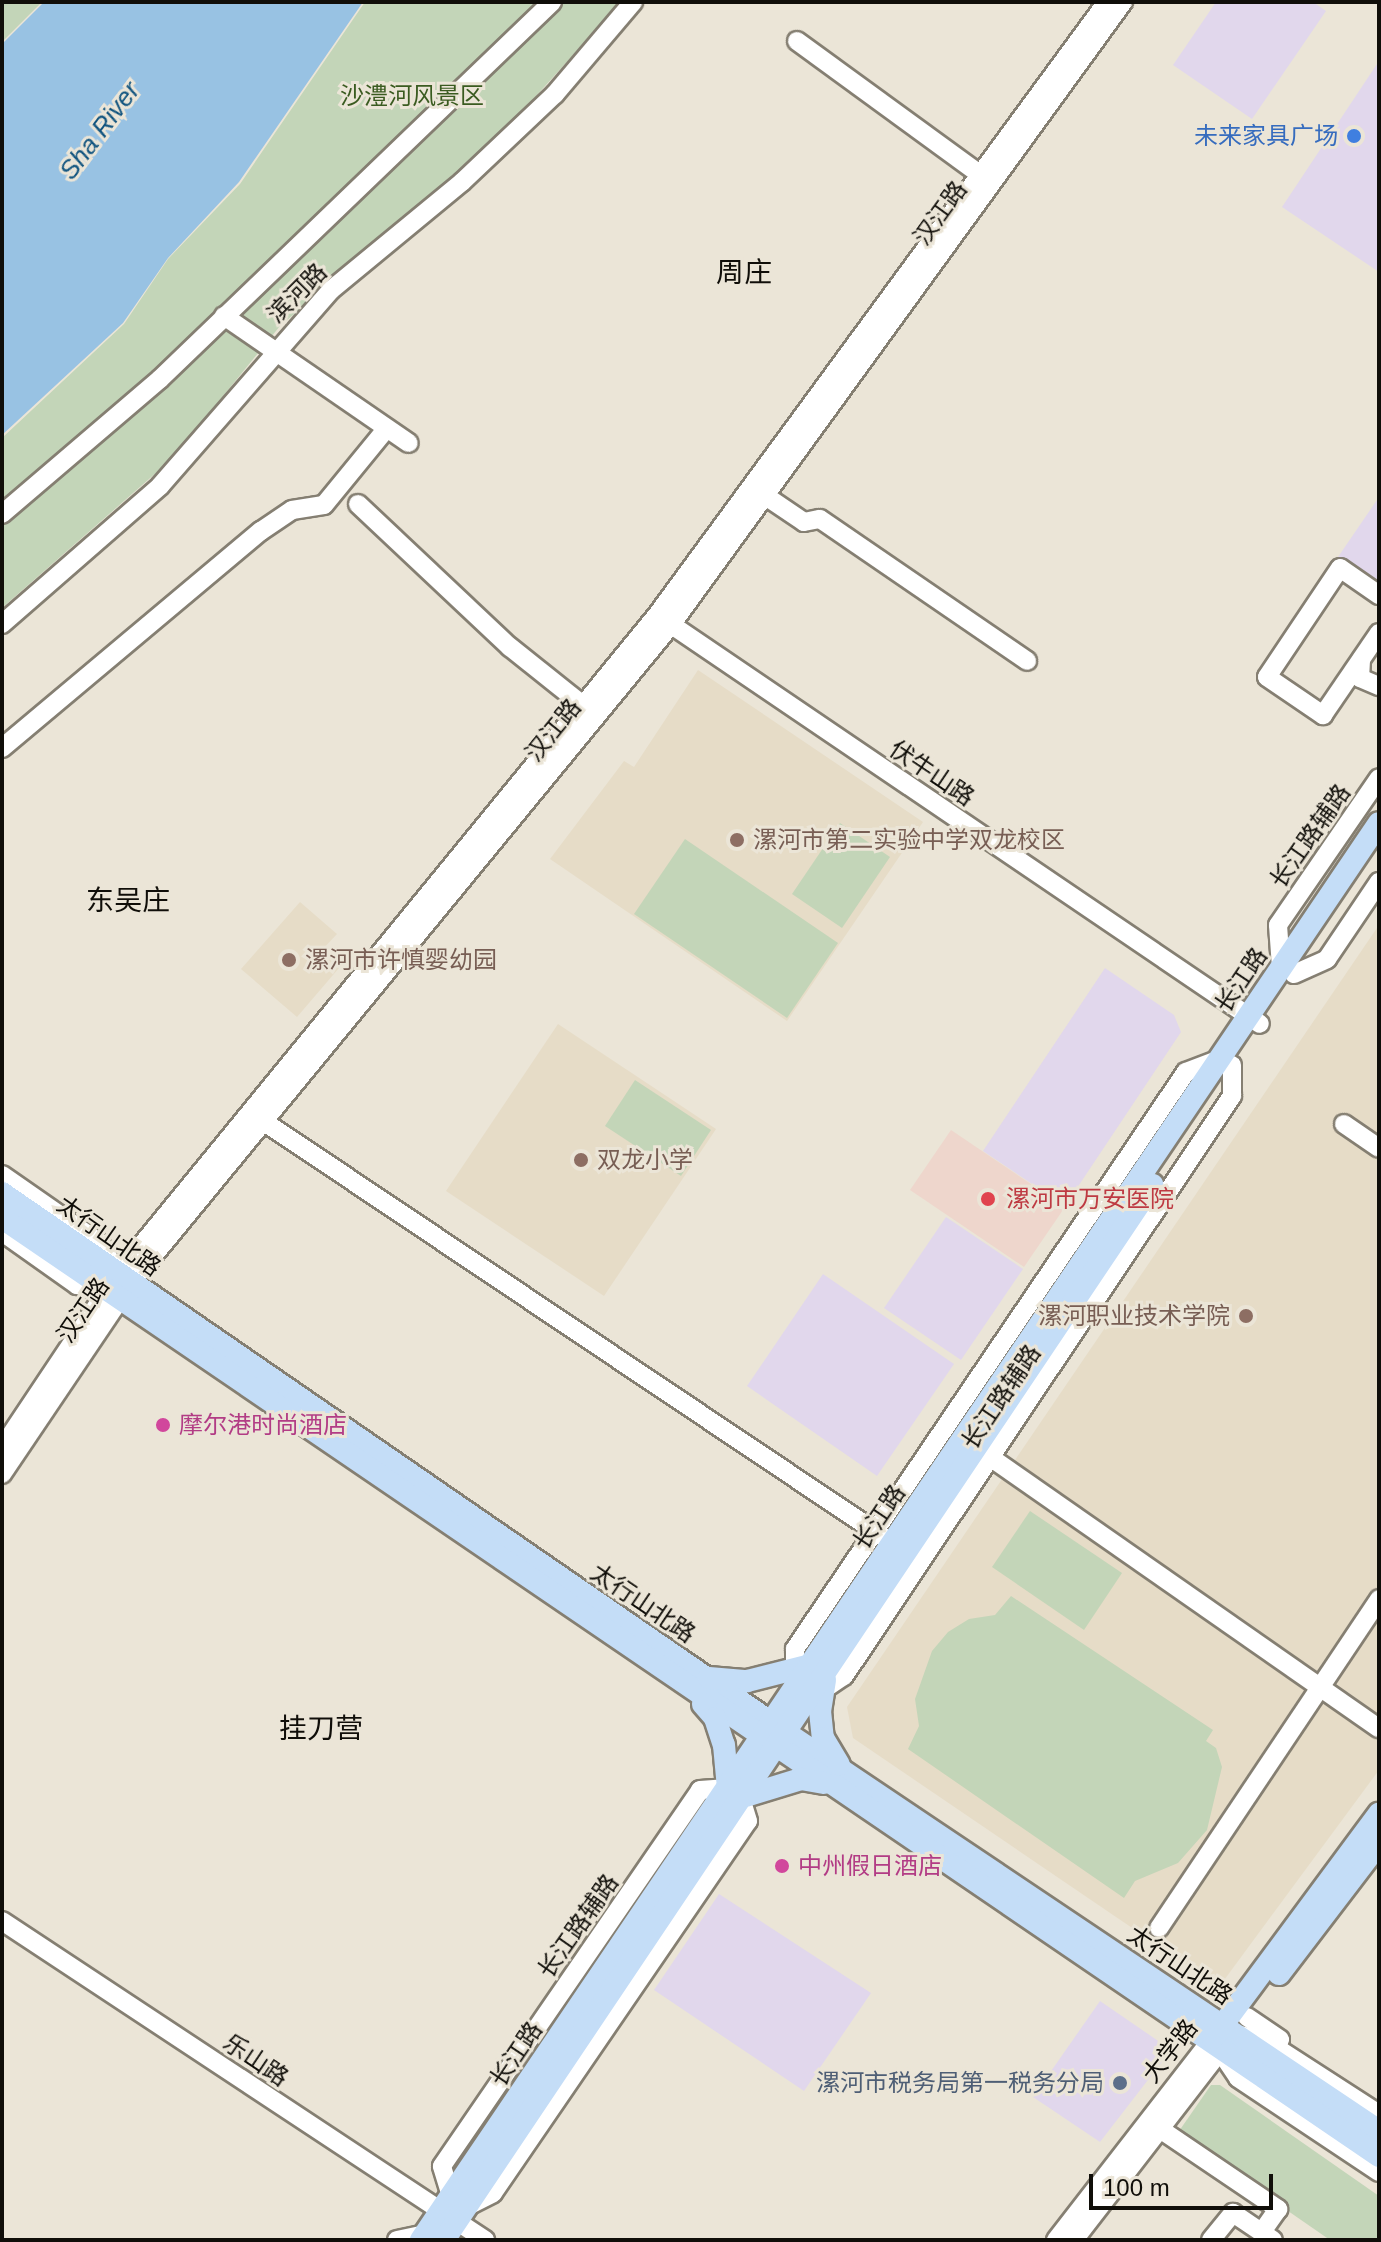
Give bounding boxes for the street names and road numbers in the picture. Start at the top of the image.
street label: 汉江路 [907,175,973,251]
street label: 滨河路 [261,257,333,329]
street label: 汉江路 [519,693,587,767]
street label: 伏牛山路 [884,734,980,812]
street label: 长江路辅路 [1264,779,1356,893]
street label: 长江路 [1209,942,1273,1018]
street label: 太行山北路 [52,1190,166,1282]
street label: 汉江路 [51,1272,115,1348]
street label: 长江路辅路 [956,1339,1046,1455]
street label: 长江路 [847,1479,911,1555]
street label: 太行山北路 [585,1558,701,1648]
street label: 长江路辅路 [532,1869,624,1983]
street label: 太行山北路 [1122,1920,1238,2010]
street label: 大学路 [1136,2014,1204,2088]
street label: 长江路 [484,2016,548,2092]
street label: 乐山路 [218,2028,294,2092]

